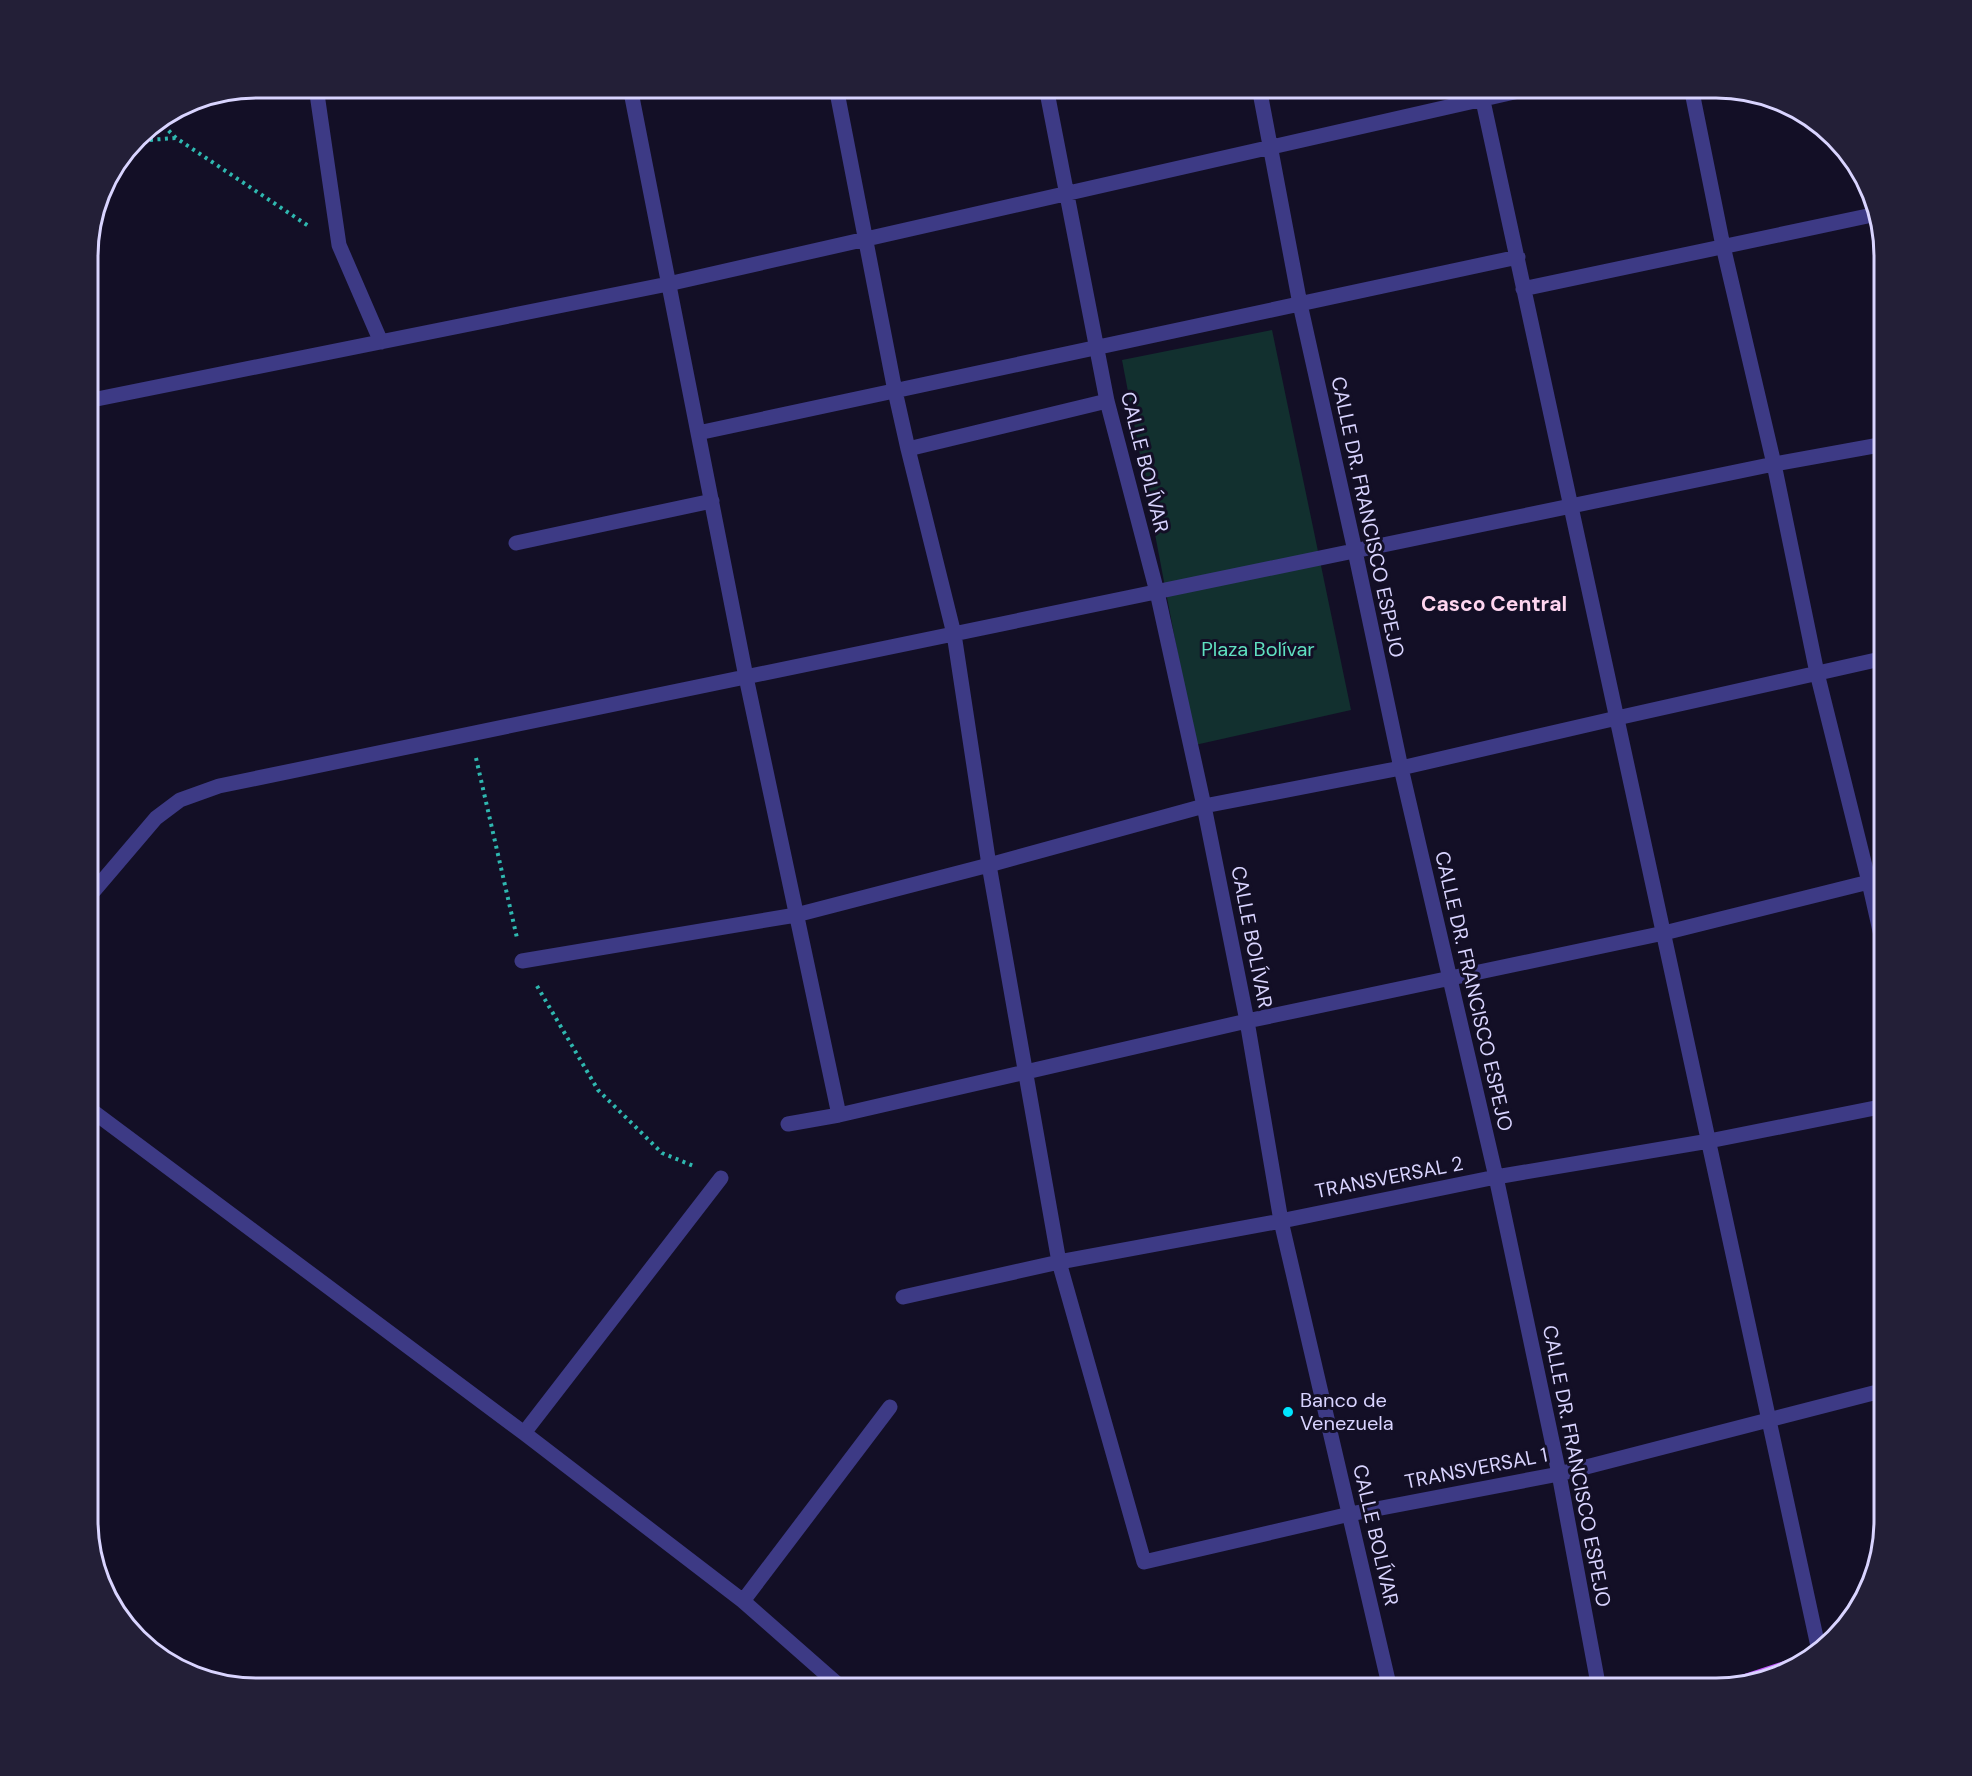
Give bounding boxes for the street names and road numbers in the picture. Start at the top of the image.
street label: CALLE DR. FRANCISCO ESPEJO [1325,374,1411,660]
street label: CALLE BOLÍVAR [1115,389,1175,535]
street label: CALLE DR. FRANCISCO ESPEJO [1429,848,1519,1134]
street label: CALLE BOLÍVAR [1225,864,1279,1010]
street label: TRANSVERSAL 2 [1313,1150,1465,1204]
street label: CALLE DR. FRANCISCO ESPEJO [1537,1323,1617,1609]
street label: TRANSVERSAL 1 [1402,1441,1550,1495]
street label: CALLE BOLÍVAR [1347,1462,1405,1608]

